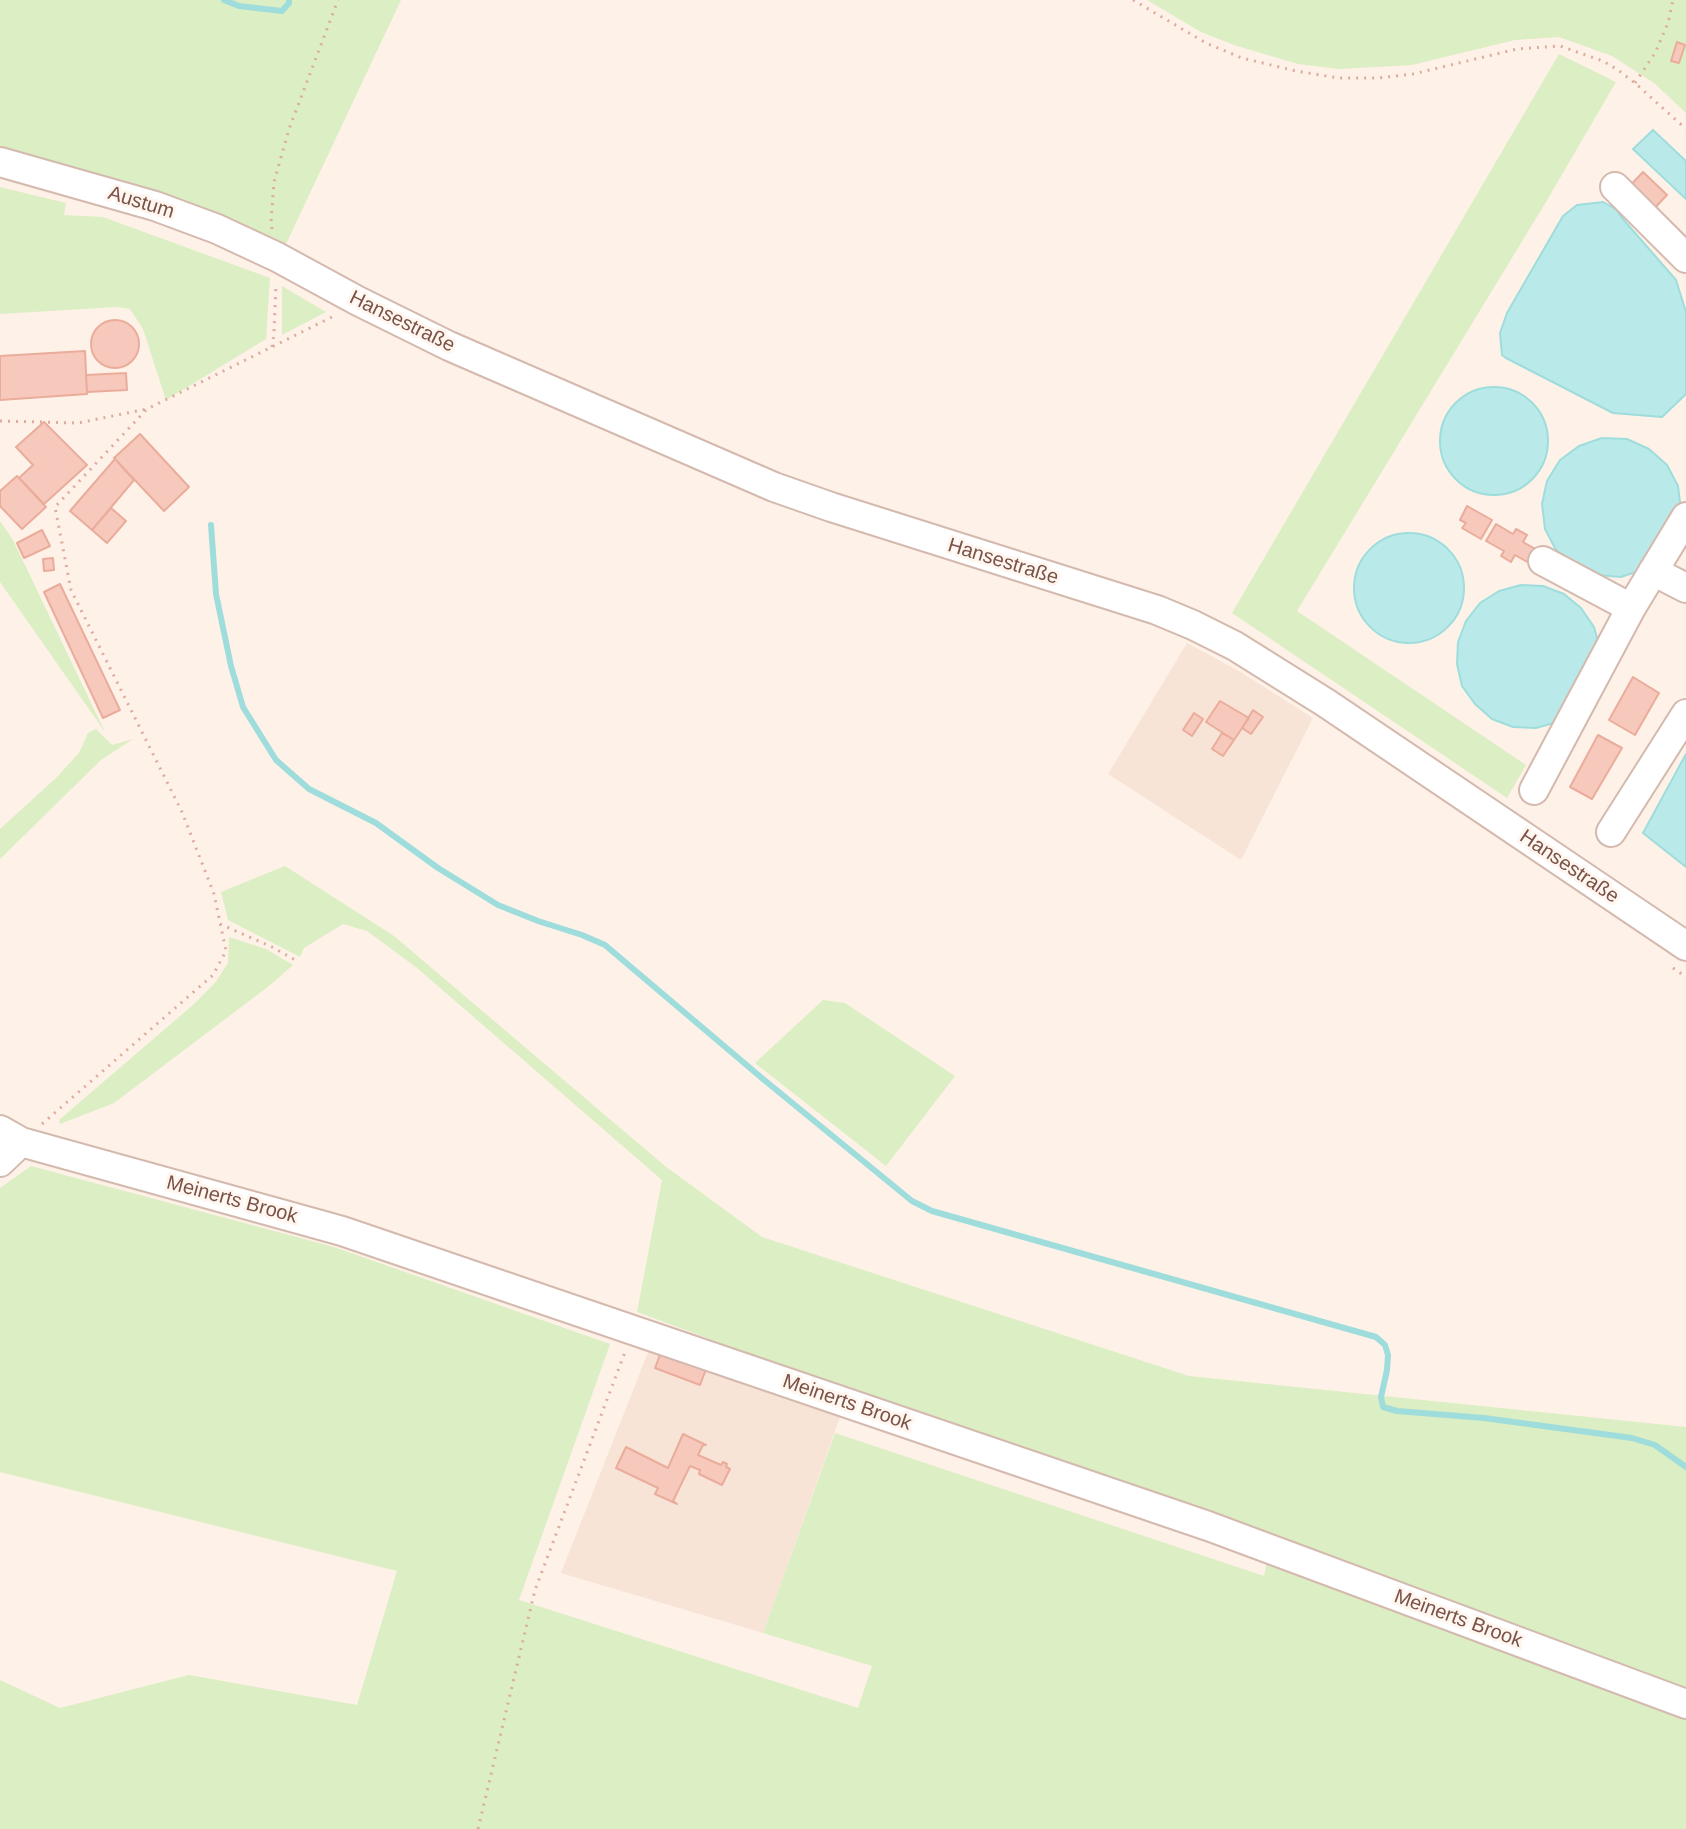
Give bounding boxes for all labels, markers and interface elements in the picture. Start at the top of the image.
street label: Austum [105,182,177,224]
street label: Hansestraße [345,286,459,358]
street label: Hansestraße [945,534,1061,590]
street label: Hansestraße [1515,825,1623,909]
street label: Meinerts Brook [164,1171,300,1229]
street label: Meinerts Brook [780,1370,914,1436]
street label: Meinerts Brook [1391,1585,1525,1653]

